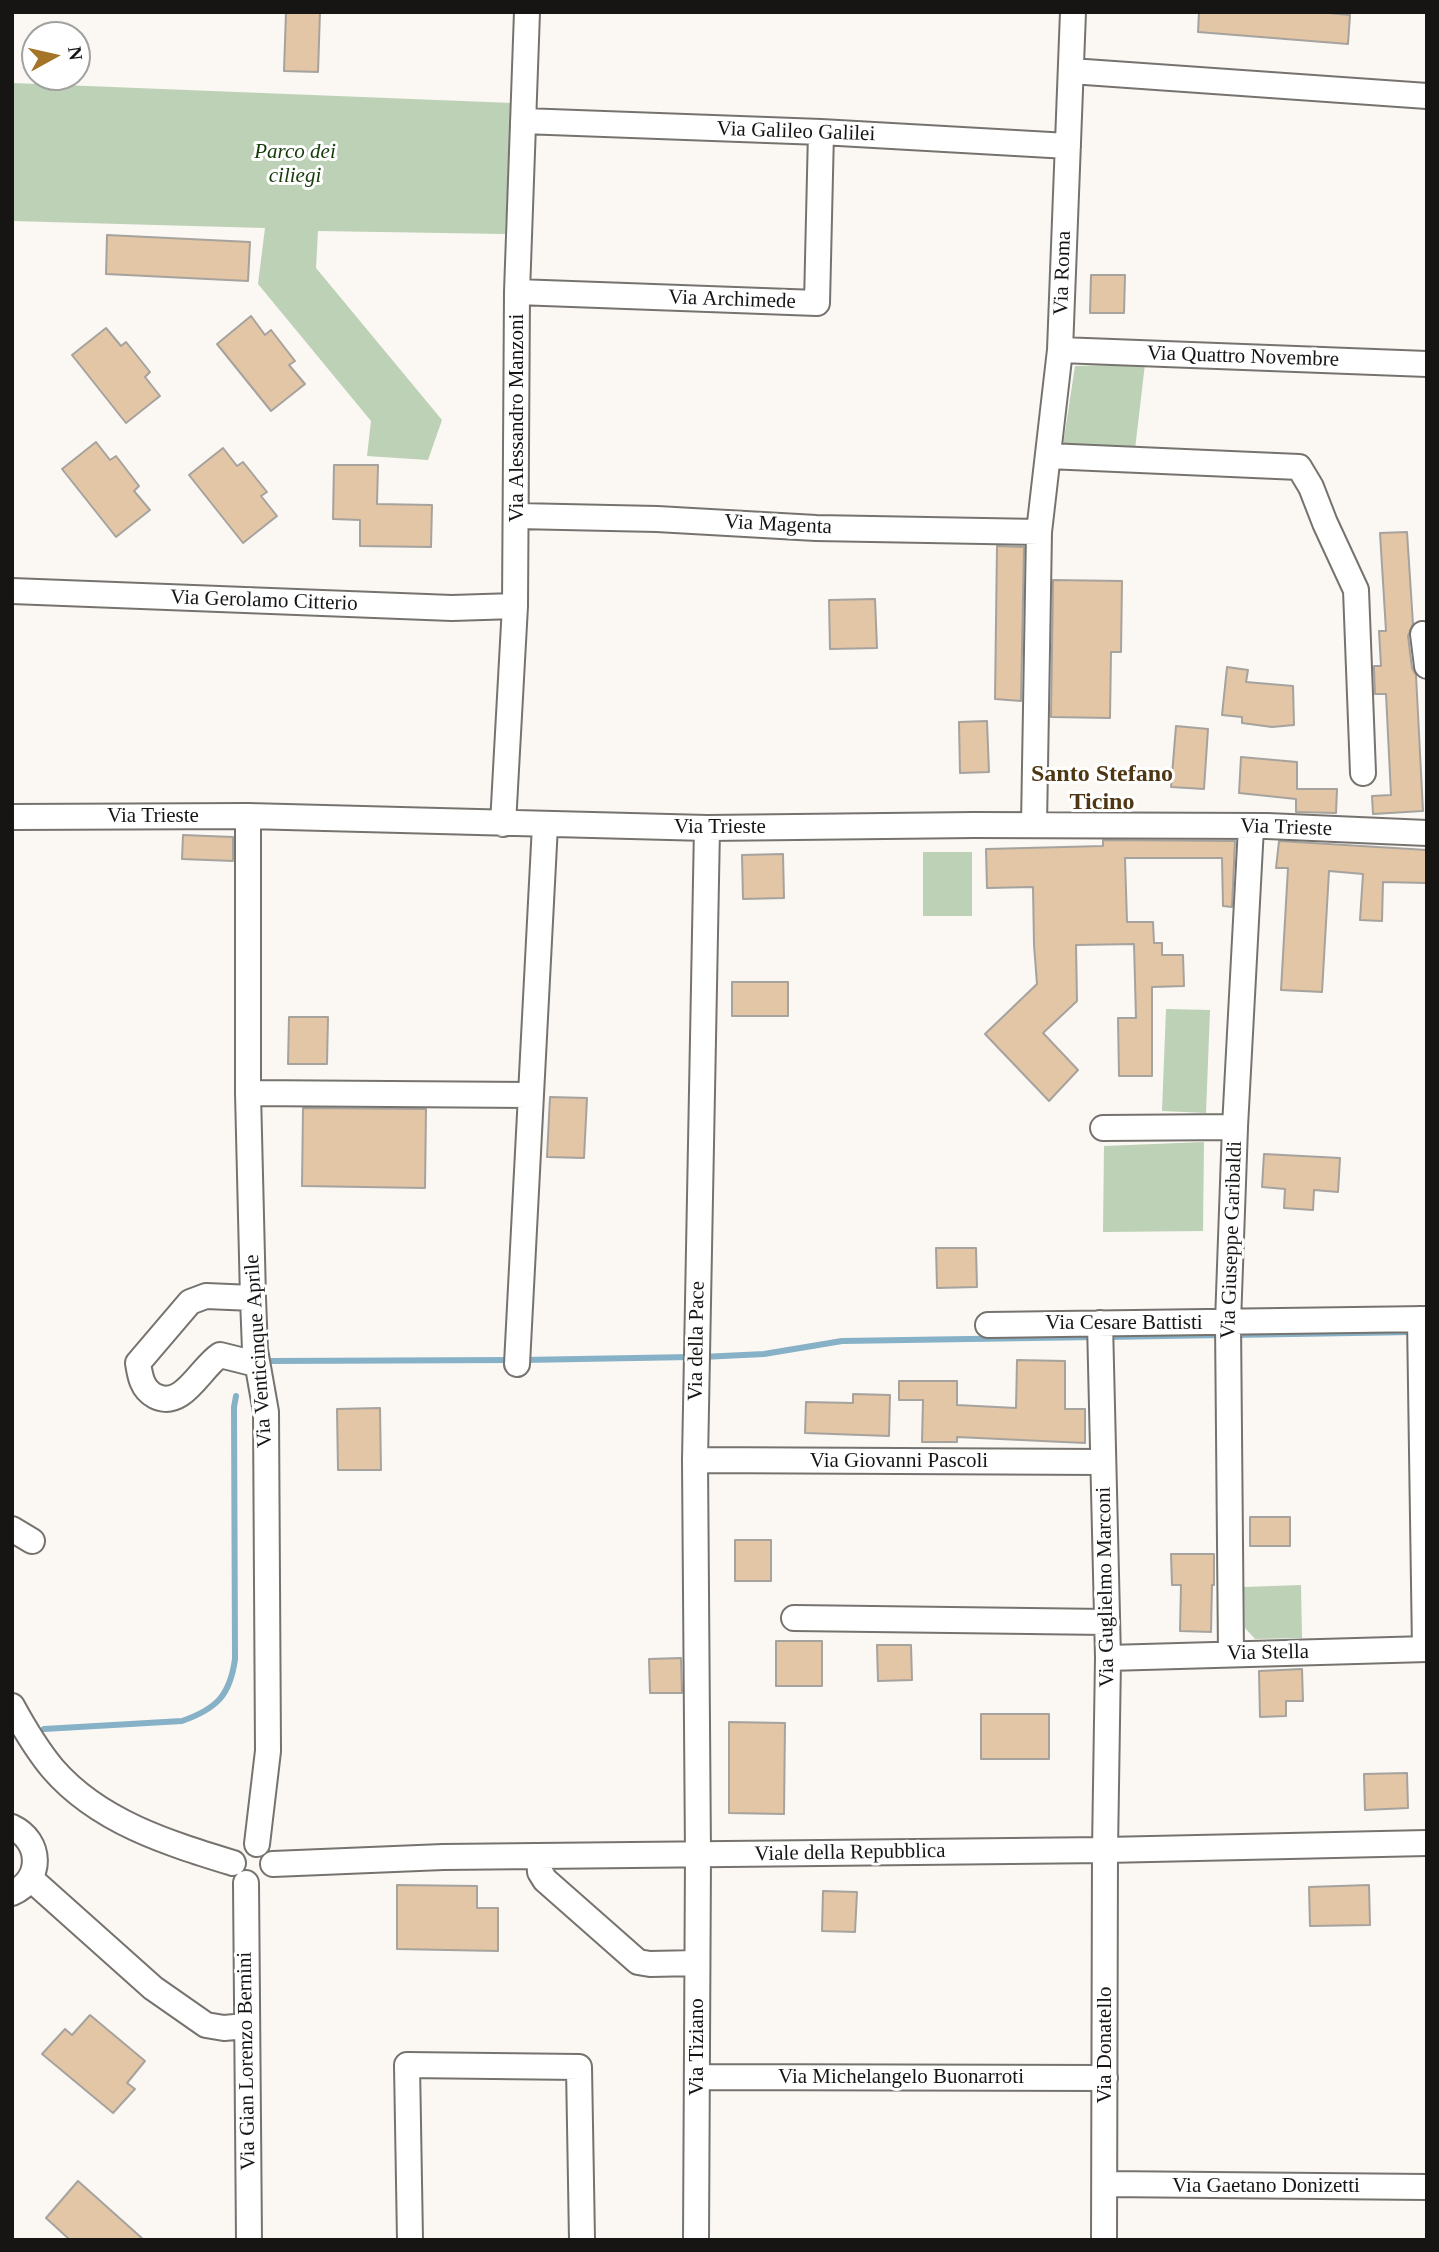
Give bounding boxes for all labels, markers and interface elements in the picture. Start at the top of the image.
north arrow [21,21,91,91]
text: N [64,45,87,62]
street label: Via Galileo Galilei [716,117,876,147]
park label: Parco dei ciliegi [254,139,336,189]
street label: Via Roma [1049,230,1077,316]
street label: Via Archimede [668,285,796,315]
street label: Via Alessandro Manzoni [504,314,530,522]
street label: Via Quattro Novembre [1146,341,1340,373]
street label: Via Magenta [724,510,832,540]
street label: Via Gerolamo Citterio [170,585,358,617]
district label: Santo Stefano Ticino [1031,761,1173,817]
street label: Via Trieste [107,803,199,829]
street label: Via Trieste [674,814,766,840]
street label: Via Trieste [1240,814,1332,842]
street label: Via Giuseppe Garibaldi [1216,1141,1248,1339]
street label: Via Venticinque Aprile [240,1254,278,1448]
street label: Via della Pace [683,1281,711,1401]
street label: Via Cesare Battisti [1045,1310,1203,1336]
street label: Via Giovanni Pascoli [810,1448,988,1474]
street label: Via Guglielmo Marconi [1092,1487,1120,1687]
street label: Via Stella [1227,1640,1309,1666]
street label: Viale della Repubblica [754,1839,946,1867]
street label: Via Gian Lorenzo Bernini [232,1952,262,2170]
street label: Via Donatello [1092,1986,1118,2104]
street label: Via Tiziano [684,1998,710,2096]
street label: Via Michelangelo Buonarroti [778,2064,1024,2090]
street label: Via Gaetano Donizetti [1172,2173,1360,2199]

